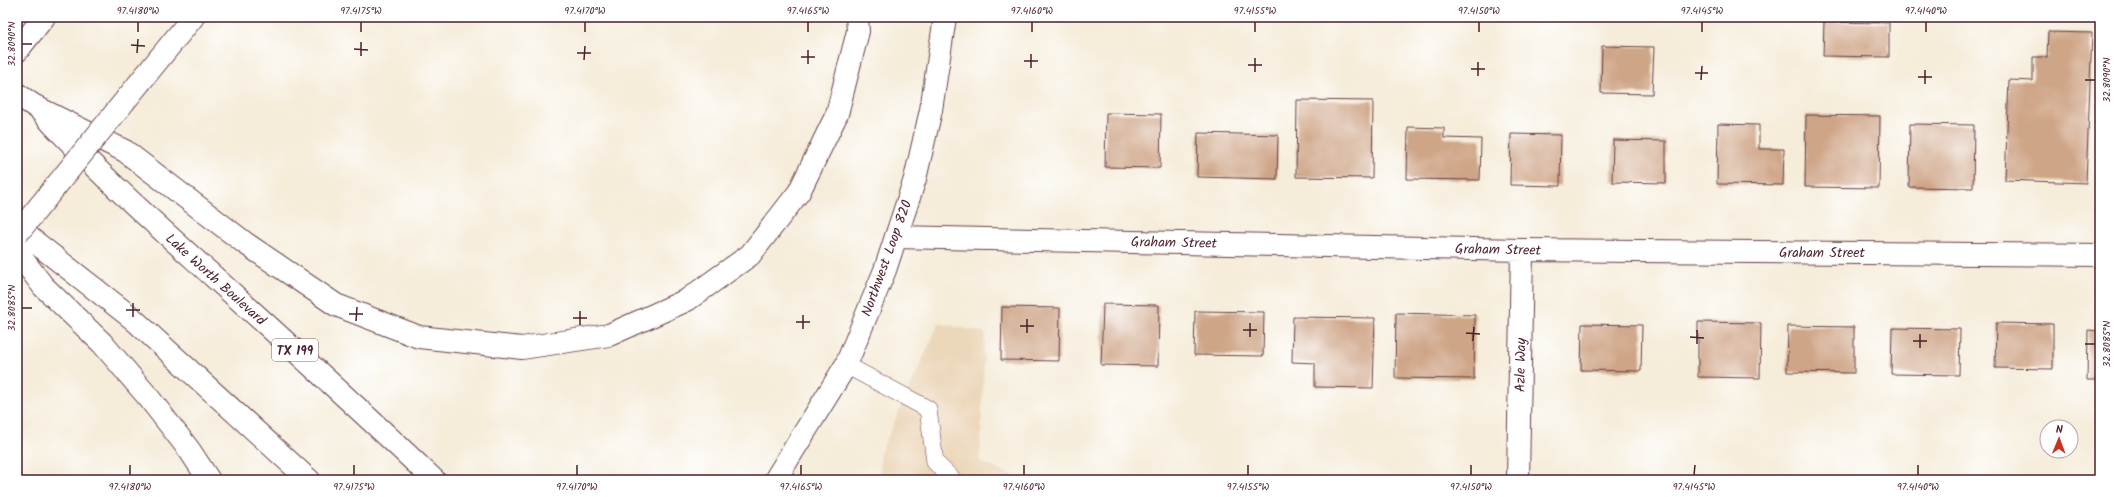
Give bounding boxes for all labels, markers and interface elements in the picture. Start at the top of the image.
text: 97.4180°W [117,3,160,19]
text: 97.4175°W [340,3,382,19]
text: 97.4170°W [564,3,606,19]
text: 97.4165°W [787,3,830,19]
text: 97.4160°W [1011,3,1053,19]
text: 97.4155°W [1234,3,1276,19]
text: 97.4150°W [1458,3,1500,19]
text: 97.4145°W [1681,3,1723,19]
text: 97.4140°W [1905,3,1947,19]
text: 32.8090°N [4,21,20,66]
text: 32.8090°N [2099,57,2115,102]
street label: Northwest Loop 820 [856,197,918,320]
street label: Lake Worth Boulevard [160,228,271,332]
street label: Graham Street [1131,231,1218,255]
street label: Graham Street [1455,238,1542,262]
street label: Graham Street [1779,242,1866,264]
text: 32.8085°N [4,285,20,331]
text: 32.8085°N [2099,321,2115,367]
street label: Azle Way [1510,337,1532,392]
road number: TX 199 [272,339,318,361]
north arrow [2039,419,2079,459]
text: N [2056,421,2063,439]
text: 97.4180°W [109,479,152,495]
text: 97.4175°W [333,479,375,495]
text: 97.4170°W [556,479,598,495]
text: 97.4165°W [780,479,823,495]
text: 97.4160°W [1003,479,1045,495]
text: 97.4155°W [1227,479,1269,495]
text: 97.4150°W [1450,479,1492,495]
text: 97.4145°W [1673,479,1715,495]
text: 97.4140°W [1897,479,1939,495]

